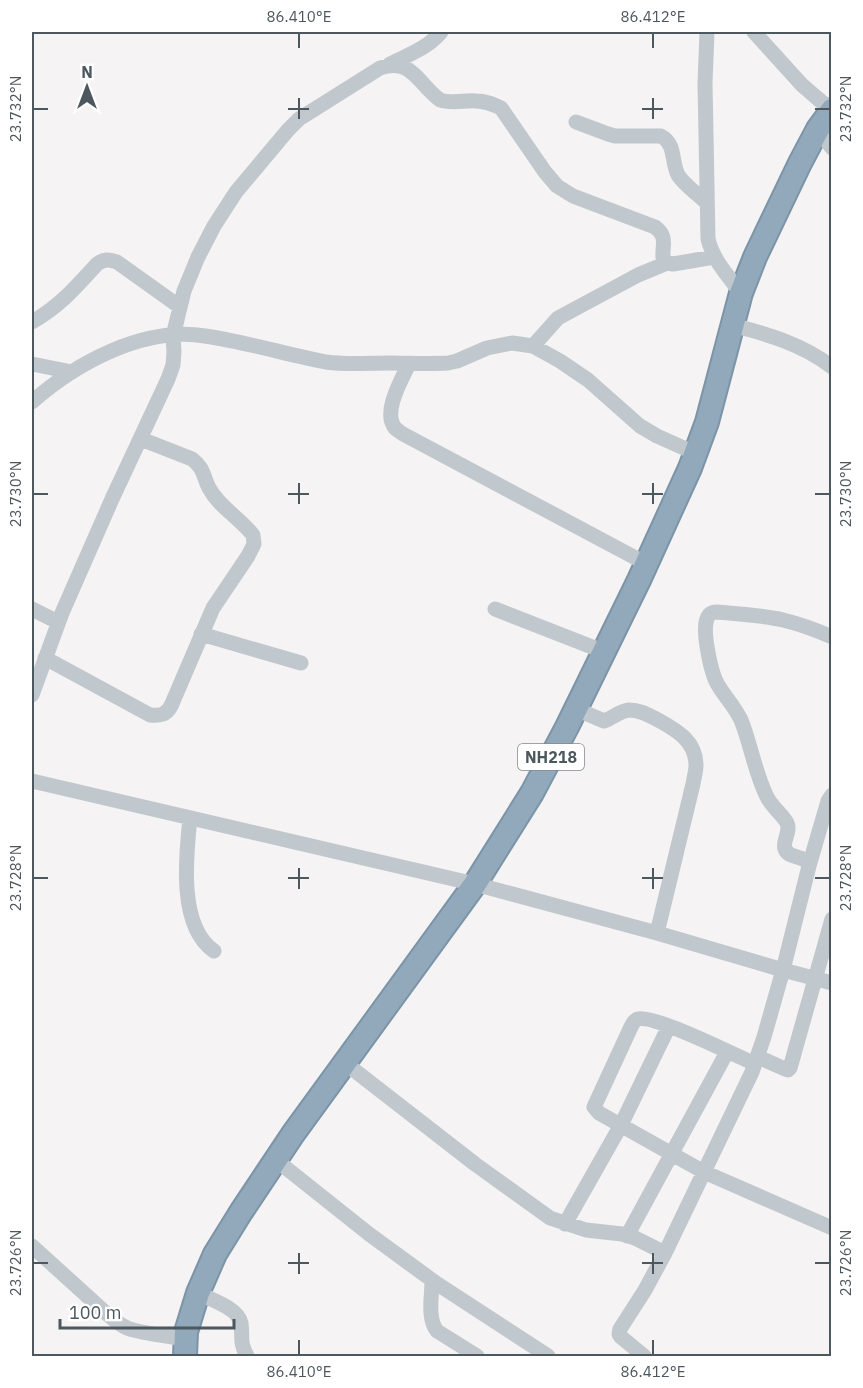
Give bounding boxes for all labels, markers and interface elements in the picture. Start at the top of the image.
text: 86.410°E [267,7,331,26]
text: 86.412°E [621,7,685,26]
north arrow [57,57,117,117]
text: N [81,62,93,82]
text: 23.732°N [6,76,25,142]
text: 23.732°N [836,76,855,142]
text: 23.730°N [6,461,25,527]
text: 23.730°N [836,461,855,527]
road number: NH218 [518,744,584,770]
text: 23.728°N [6,845,25,911]
text: 23.728°N [836,845,855,911]
text: 23.726°N [6,1230,25,1296]
text: 23.726°N [836,1230,855,1296]
scale bar [60,1292,234,1330]
text: 100 m [69,1301,121,1324]
text: 86.410°E [267,1362,331,1381]
text: 86.412°E [621,1362,685,1381]

